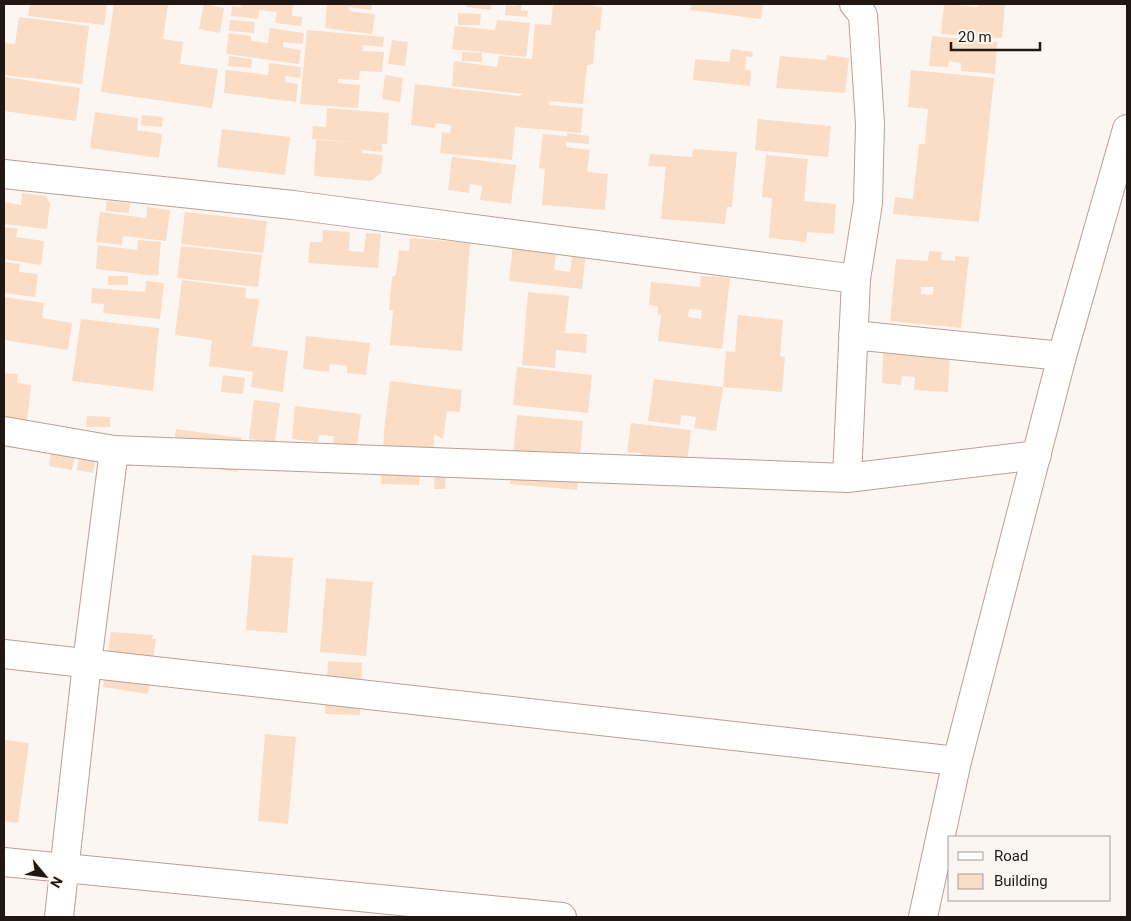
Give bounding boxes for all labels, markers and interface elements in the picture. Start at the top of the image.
scale bar [951,20,1040,52]
text: 20 m [958,28,992,46]
legend [948,836,1111,901]
text: Road [994,847,1028,865]
north arrow [20,851,70,901]
text: Building [994,872,1048,890]
text: N [47,874,66,891]

